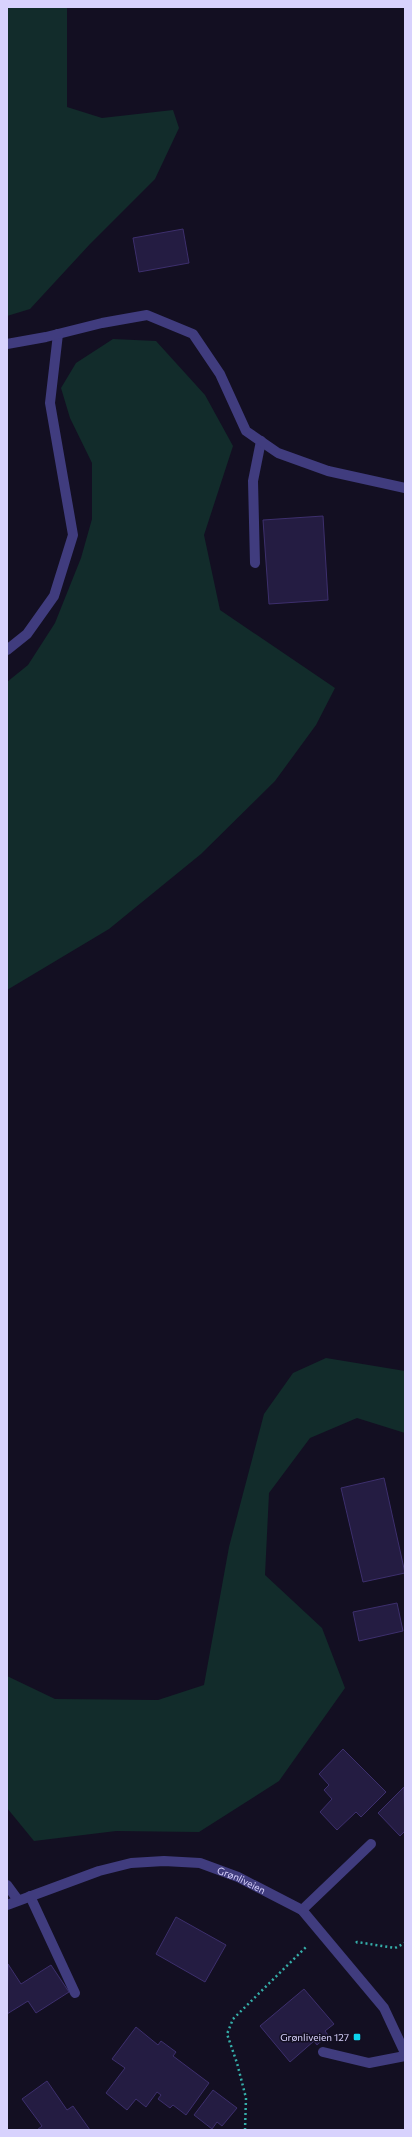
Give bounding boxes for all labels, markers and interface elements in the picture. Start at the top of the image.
street label: Grønliveien [216,1864,268,1896]
place label: Grønliveien 127 [280,2031,349,2043]
marker: Grønliveien 127 [352,2032,362,2042]

